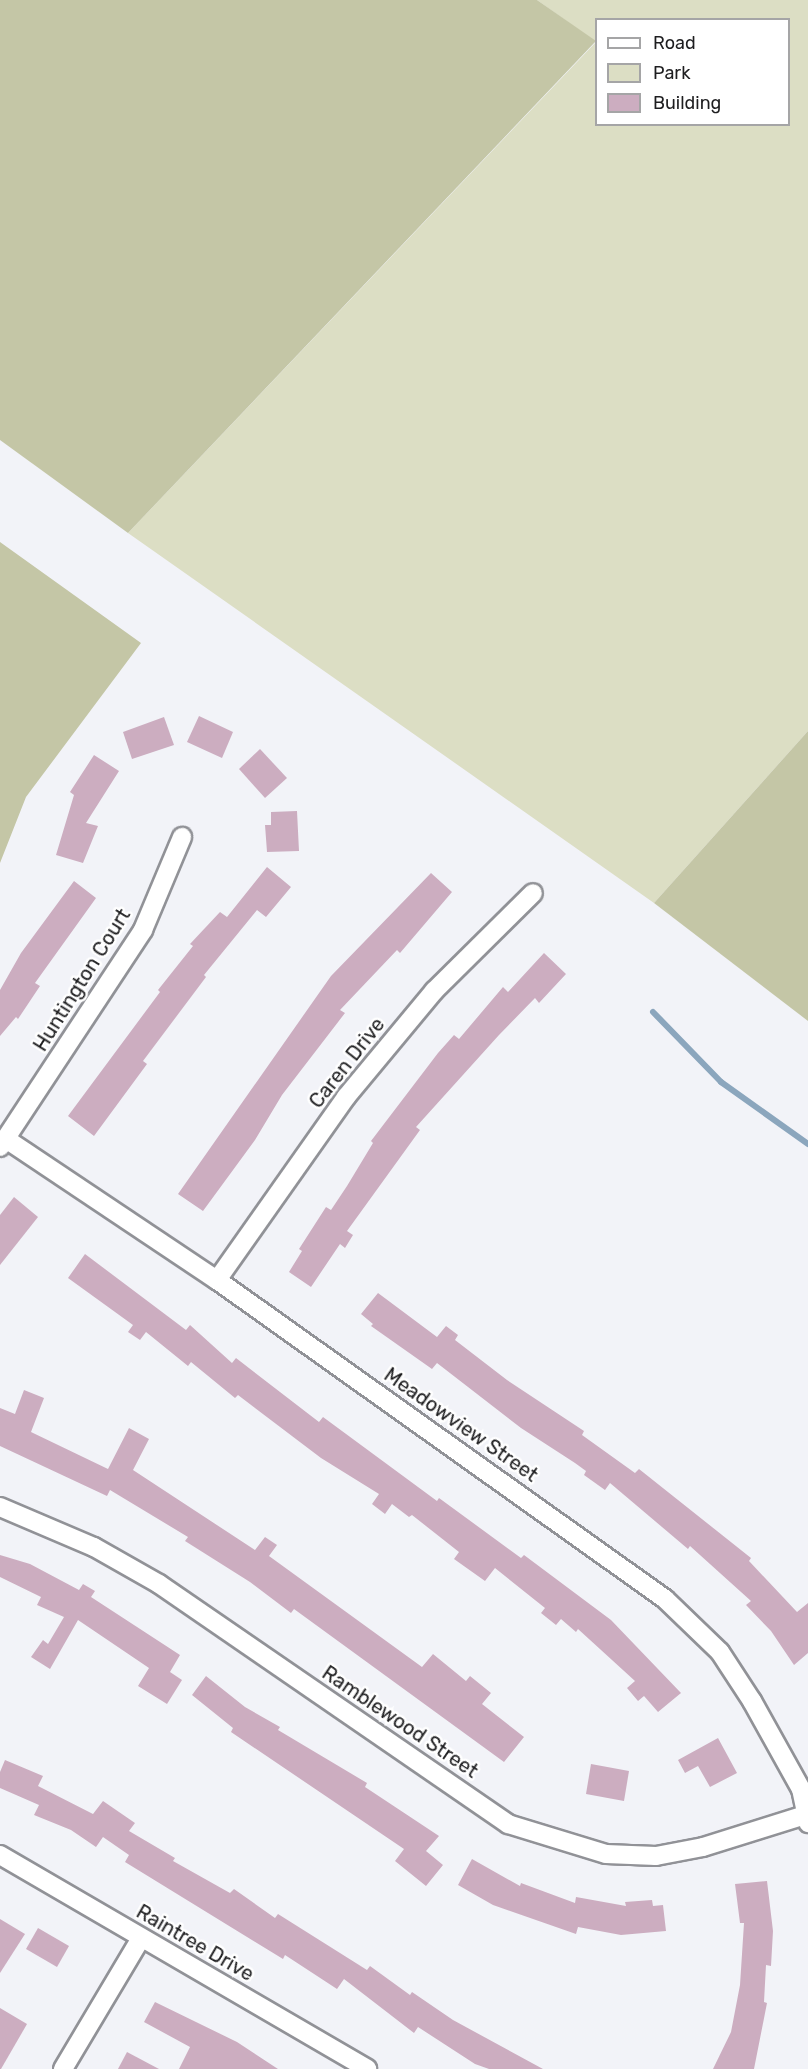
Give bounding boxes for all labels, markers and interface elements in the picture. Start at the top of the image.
legend [595,18,790,126]
text: Road [653,32,696,54]
text: Park [653,62,690,84]
text: Building [653,92,721,114]
street label: Huntington Court [28,904,136,1056]
street label: Caren Drive [304,1013,390,1113]
street label: Meadowview Street [379,1363,543,1487]
street label: Ramblewood Street [317,1661,483,1783]
street label: Raintree Drive [132,1900,258,1986]

